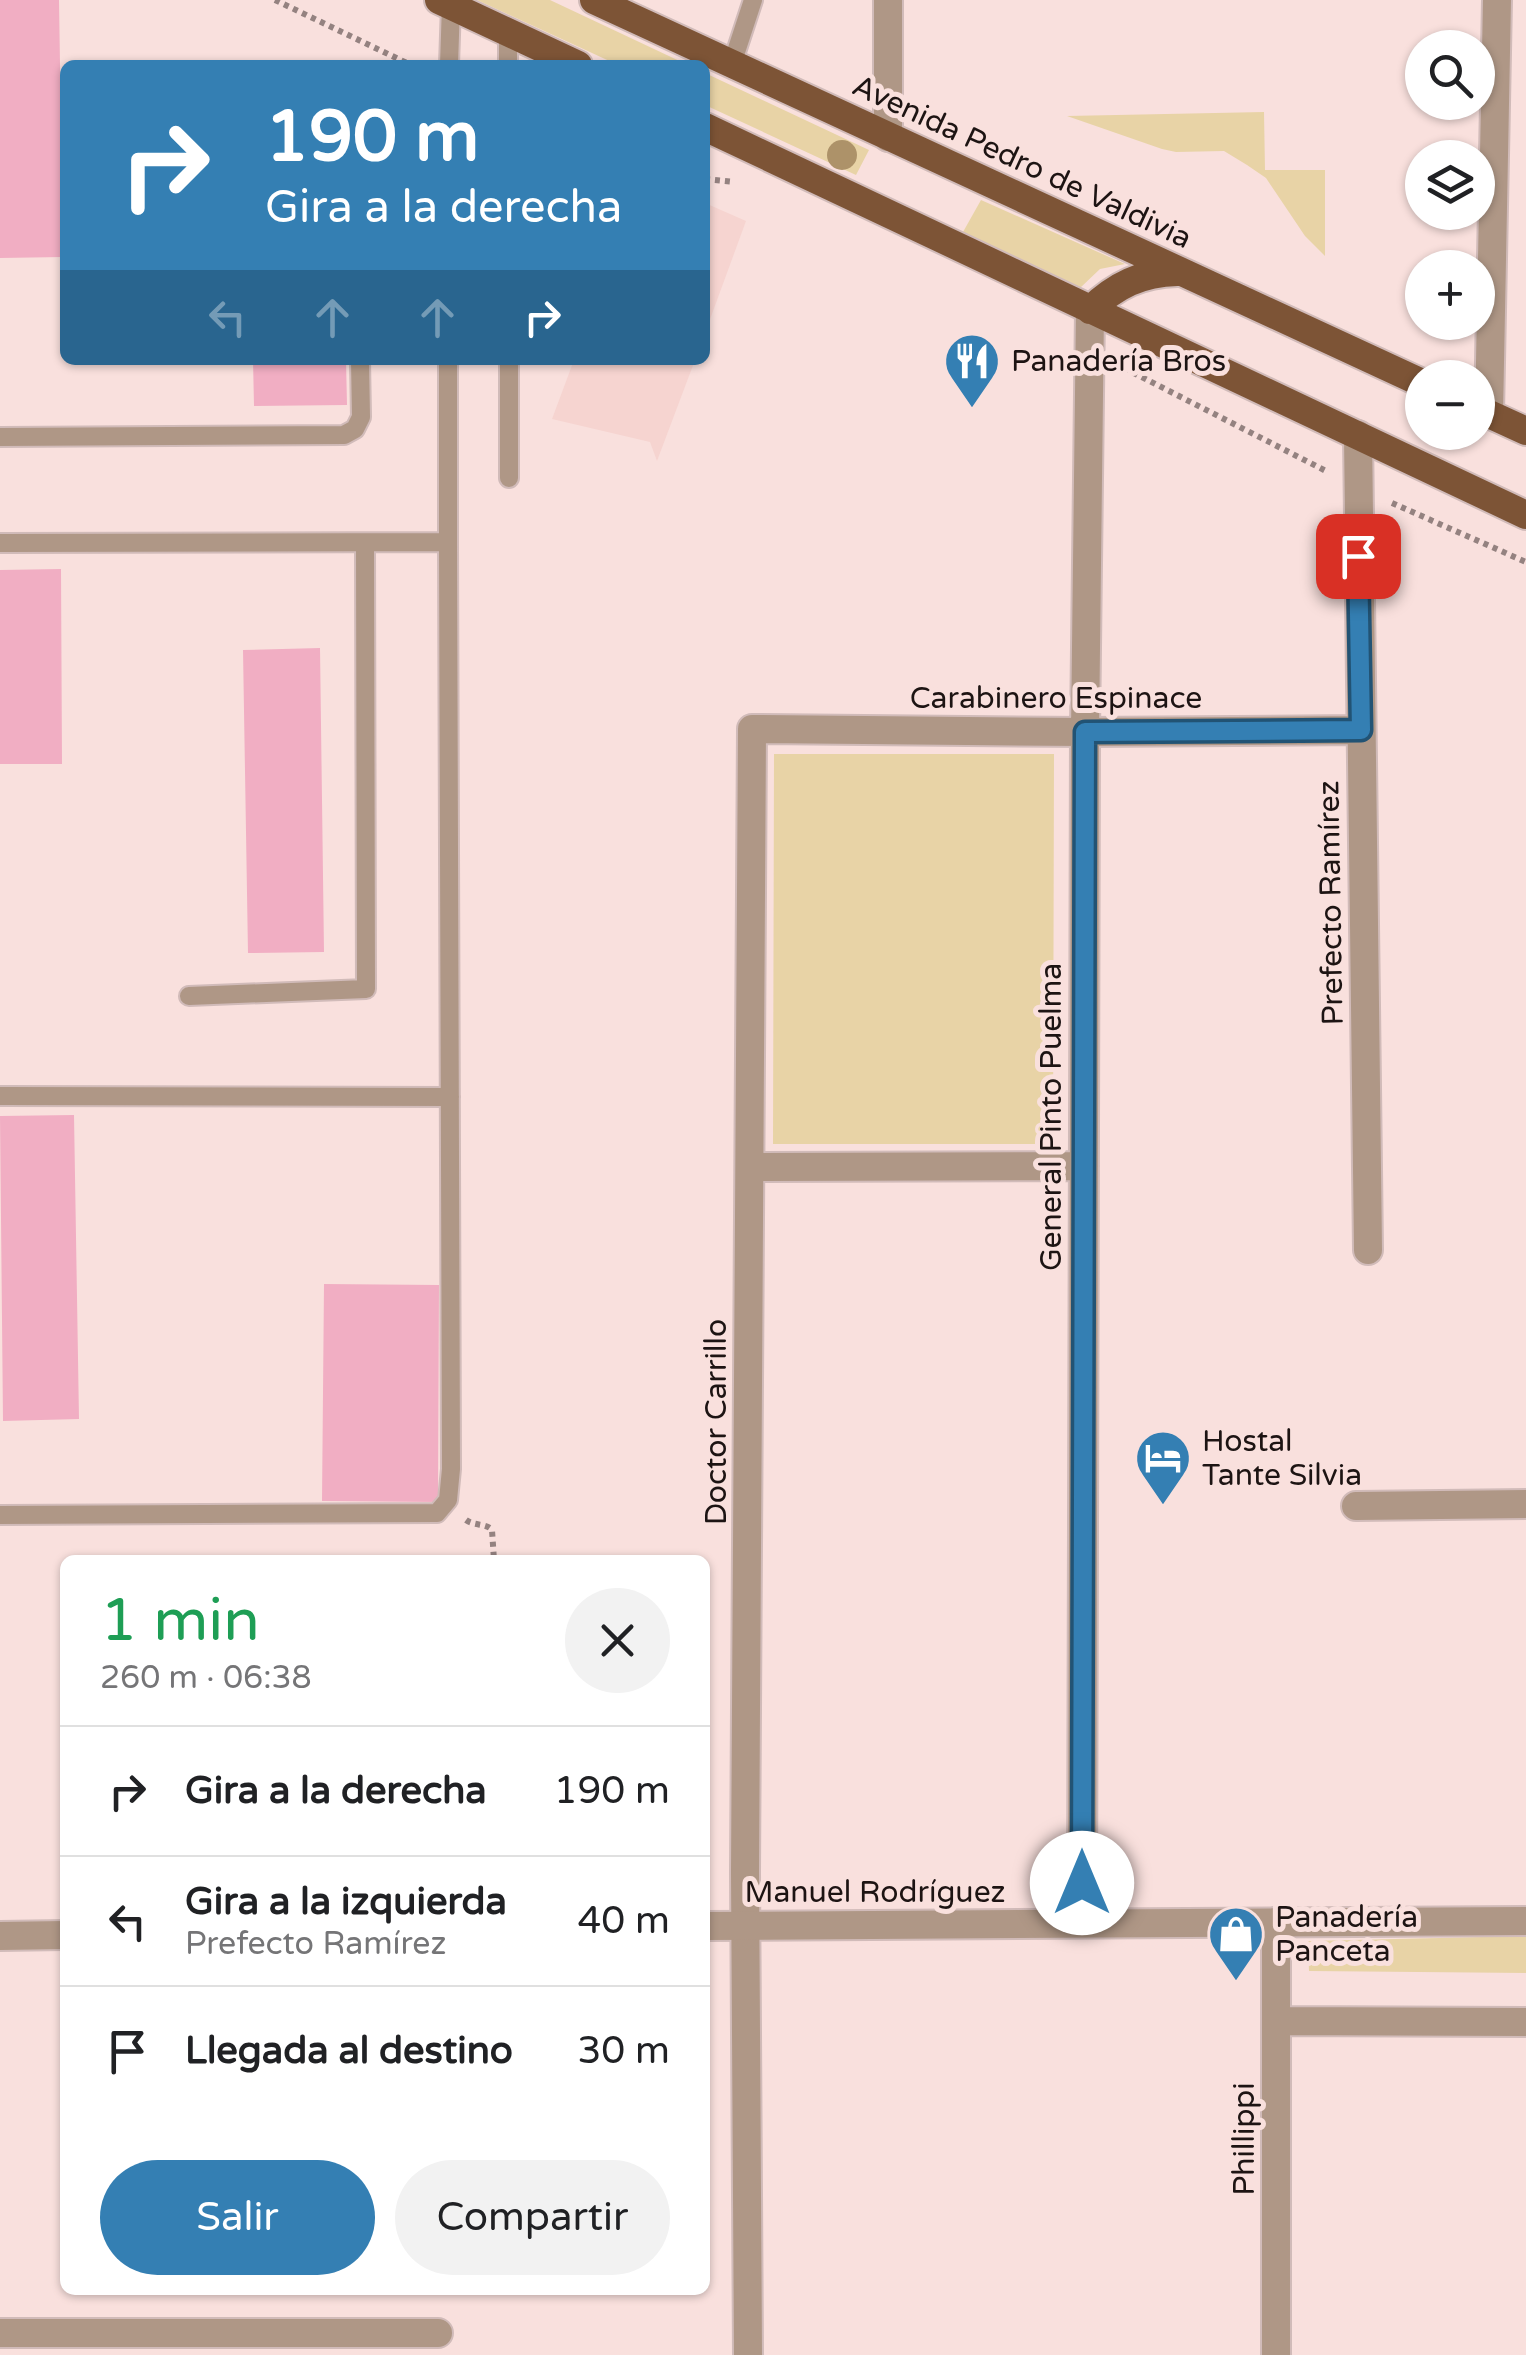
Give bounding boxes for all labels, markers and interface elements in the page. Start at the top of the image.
map controls [1405,30,1495,450]
button: search [1405,30,1495,120]
street label: Avenida Pedro de Valdivia [847,67,1197,257]
text: 190 m [265,96,479,180]
icon: right [100,100,230,230]
button: layers [1405,140,1495,230]
text: Gira a la derecha [265,181,622,235]
button: + [1405,250,1495,340]
icon: left [200,290,255,345]
icon: ahead [305,290,360,345]
icon: ahead [410,290,465,345]
icon: right [515,290,570,345]
restaurant icon: Panadería Bros [942,331,1002,410]
place label: Panadería Bros [1011,343,1226,380]
button: − [1405,360,1495,450]
pin [1316,514,1401,599]
icon: arrive [1331,529,1386,584]
street label: Carabinero Espinace [910,680,1202,717]
street label: Prefecto Ramírez [1310,780,1352,1026]
street label: General Pinto Puelma [1033,963,1070,1271]
street label: Doctor Carrillo [698,1319,735,1525]
place label: Hostal Tante Silvia [1202,1423,1362,1494]
hotel icon: Hostal Tante Silvia [1133,1428,1193,1507]
text: 1 min [100,1585,260,1657]
button: close [565,1588,670,1693]
text: 260 m · 06:38 [100,1659,312,1697]
icon: right [100,1764,155,1819]
text: Gira a la derecha [185,1768,487,1814]
text: 190 m [554,1768,670,1814]
position arrow [1030,1831,1134,1935]
street label: Manuel Rodríguez [744,1874,1006,1911]
text: Gira a la izquierda [185,1879,507,1925]
icon: left [100,1894,155,1949]
text: 40 m [578,1898,670,1944]
place label: Panadería Panceta [1275,1899,1418,1970]
shop icon: Panadería Panceta [1206,1904,1266,1983]
text: Prefecto Ramírez [185,1925,446,1963]
icon: arrive [100,2024,155,2079]
text: Llegada al destino [185,2028,513,2074]
text: 30 m [578,2028,670,2074]
street label: Phillippi [1226,2082,1263,2196]
button: Salir [100,2160,375,2275]
button: Compartir [395,2160,670,2275]

